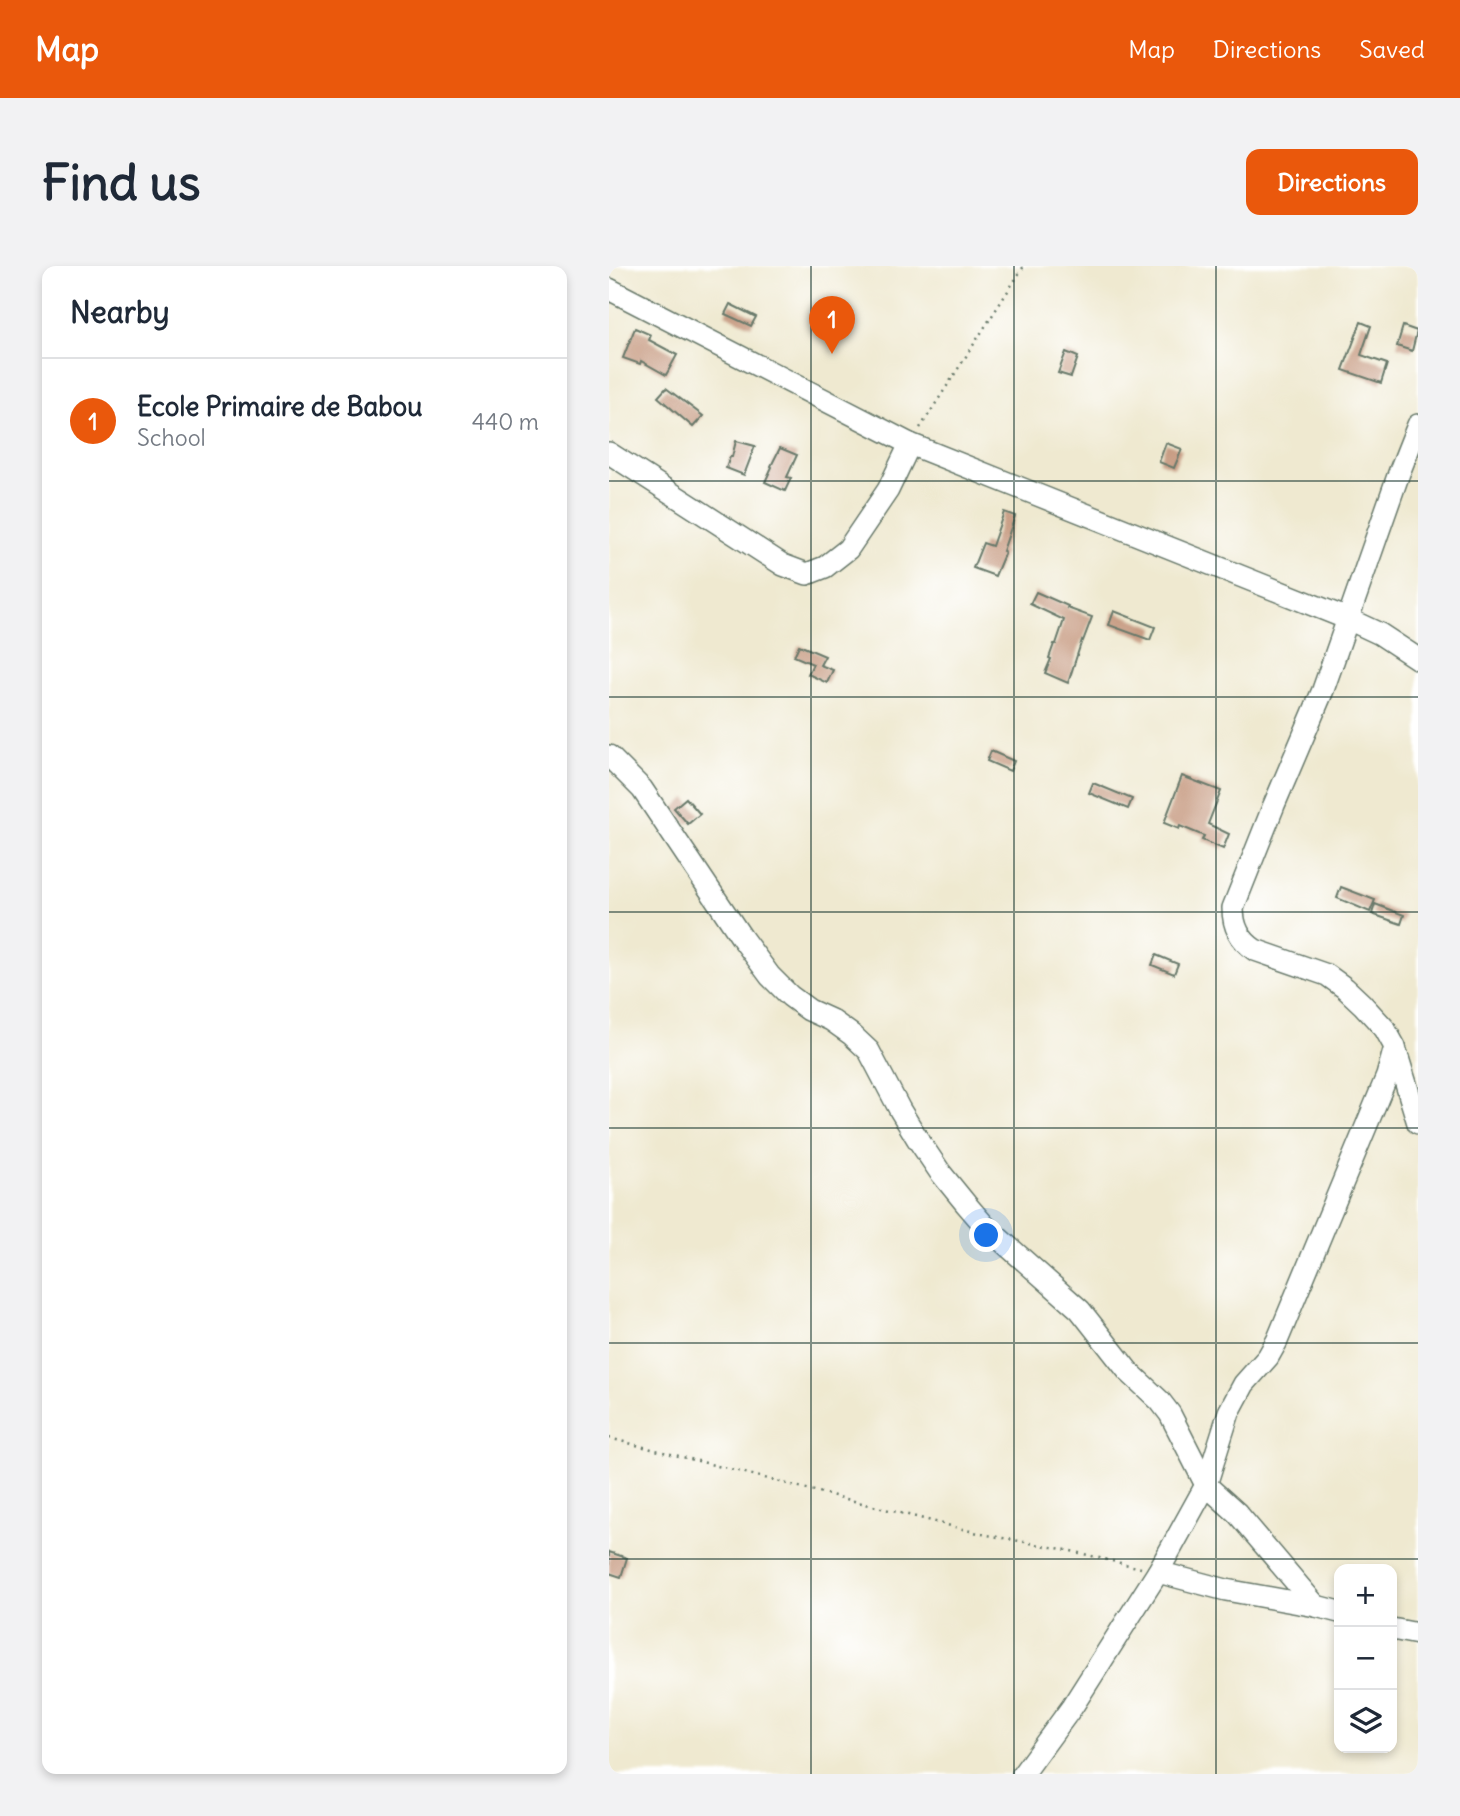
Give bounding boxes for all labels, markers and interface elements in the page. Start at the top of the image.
text: Map [35,28,99,70]
text: Map [1128,34,1175,64]
text: Directions [1213,34,1321,64]
text: Saved [1359,34,1425,64]
button: Directions [1246,149,1418,215]
text: Find us [42,152,200,213]
text: Nearby [70,293,170,331]
pin: 1 [809,296,855,354]
text: Ecole Primaire de Babou [137,390,422,423]
text: 1 [88,407,98,436]
text: 440 m [472,407,539,436]
text: School [137,423,206,452]
your location [969,1218,1003,1252]
map controls [1334,1564,1397,1753]
button: + [1334,1564,1397,1627]
button: − [1334,1627,1397,1690]
button: layers [1334,1690,1397,1753]

